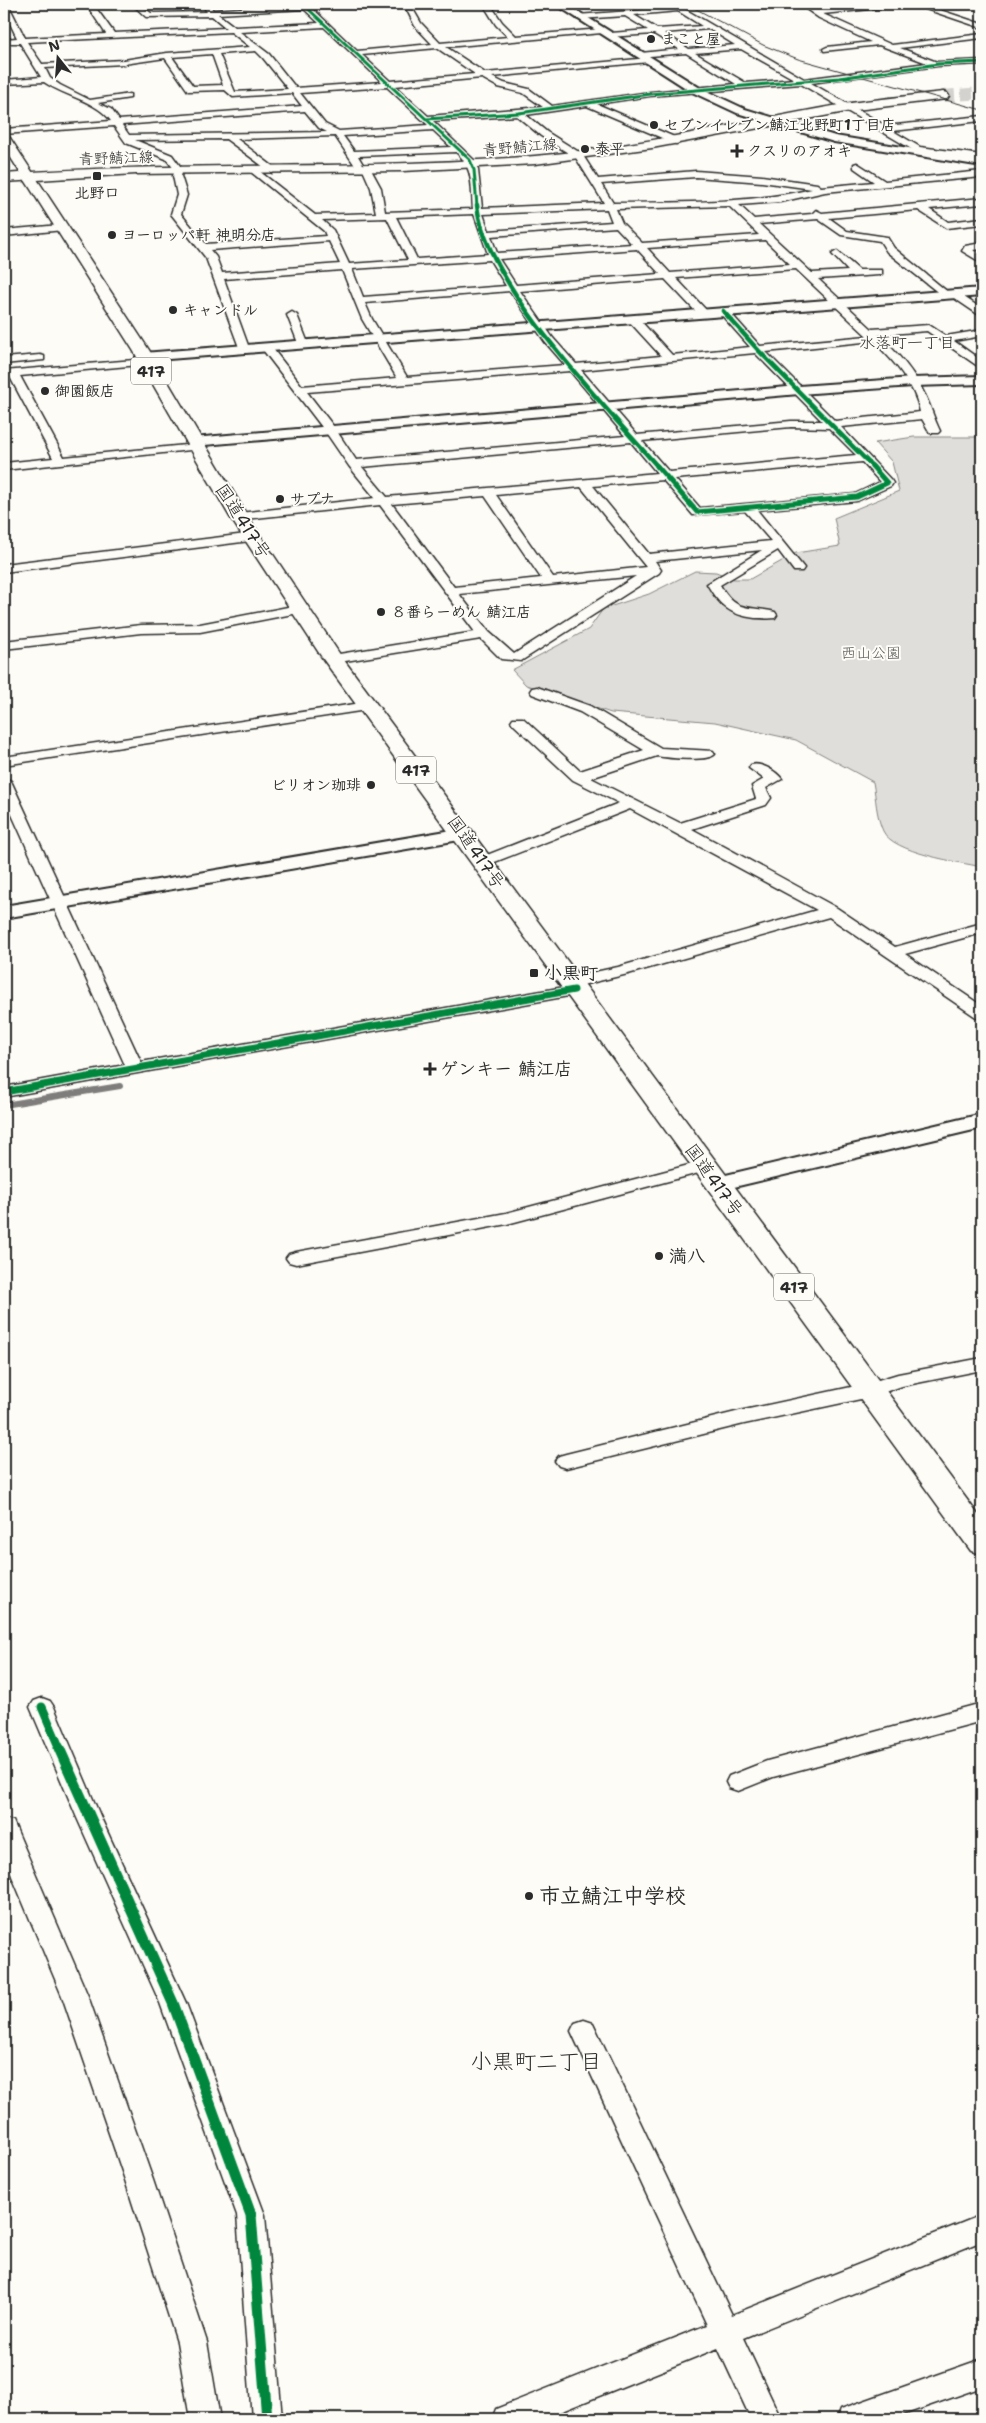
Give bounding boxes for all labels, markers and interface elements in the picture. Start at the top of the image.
place label: まこと屋 [661,29,721,49]
north arrow [32,32,82,82]
marker: まこと屋 [645,33,657,45]
text: N [46,35,62,56]
place label: セブンイレブン鯖江北野町1丁目店 [664,115,896,135]
marker: セブンイレブン鯖江北野町1丁目店 [648,119,660,131]
street label: 青野鯖江線 [482,134,558,160]
place label: 泰平 [595,139,625,159]
place label: クスリのアオキ [747,141,852,161]
marker: 泰平 [579,143,591,155]
marker: クスリのアオキ [731,145,743,157]
street label: 青野鯖江線 [78,147,154,169]
marker: 北野口 [91,170,103,182]
place label: 北野口 [74,183,120,203]
place label: ヨーロッパ軒 神明分店 [122,225,276,245]
marker: ヨーロッパ軒 神明分店 [106,229,118,241]
place label: キャンドル [183,300,258,320]
marker: キャンドル [167,304,179,316]
district label: 水落町一丁目 [859,332,955,353]
road number: 417 [131,358,171,384]
place label: 御園飯店 [55,381,115,401]
marker: 御園飯店 [39,385,51,397]
street label: 国道417号 [210,479,276,563]
place label: サプナ [290,489,335,509]
marker: サプナ [274,493,286,505]
place label: ８番らーめん 鯖江店 [391,602,531,622]
marker: ８番らーめん 鯖江店 [375,606,387,618]
park label: 西山公園 [841,643,901,663]
road number: 417 [396,756,436,784]
place label: ビリオン珈琲 [271,775,361,795]
marker: ビリオン珈琲 [365,779,377,791]
street label: 国道417号 [442,810,510,894]
place label: 小黒町 [544,961,598,985]
marker: 小黒町 [528,967,540,979]
place label: ゲンキー 鯖江店 [440,1057,572,1081]
marker: ゲンキー 鯖江店 [424,1063,436,1075]
street label: 国道417号 [679,1139,749,1221]
place label: 満八 [669,1244,705,1268]
marker: 満八 [653,1250,665,1262]
road number: 417 [774,1274,814,1300]
place label: 市立鯖江中学校 [539,1882,686,1910]
marker: 市立鯖江中学校 [523,1890,535,1902]
district label: 小黒町二丁目 [470,2047,602,2076]

